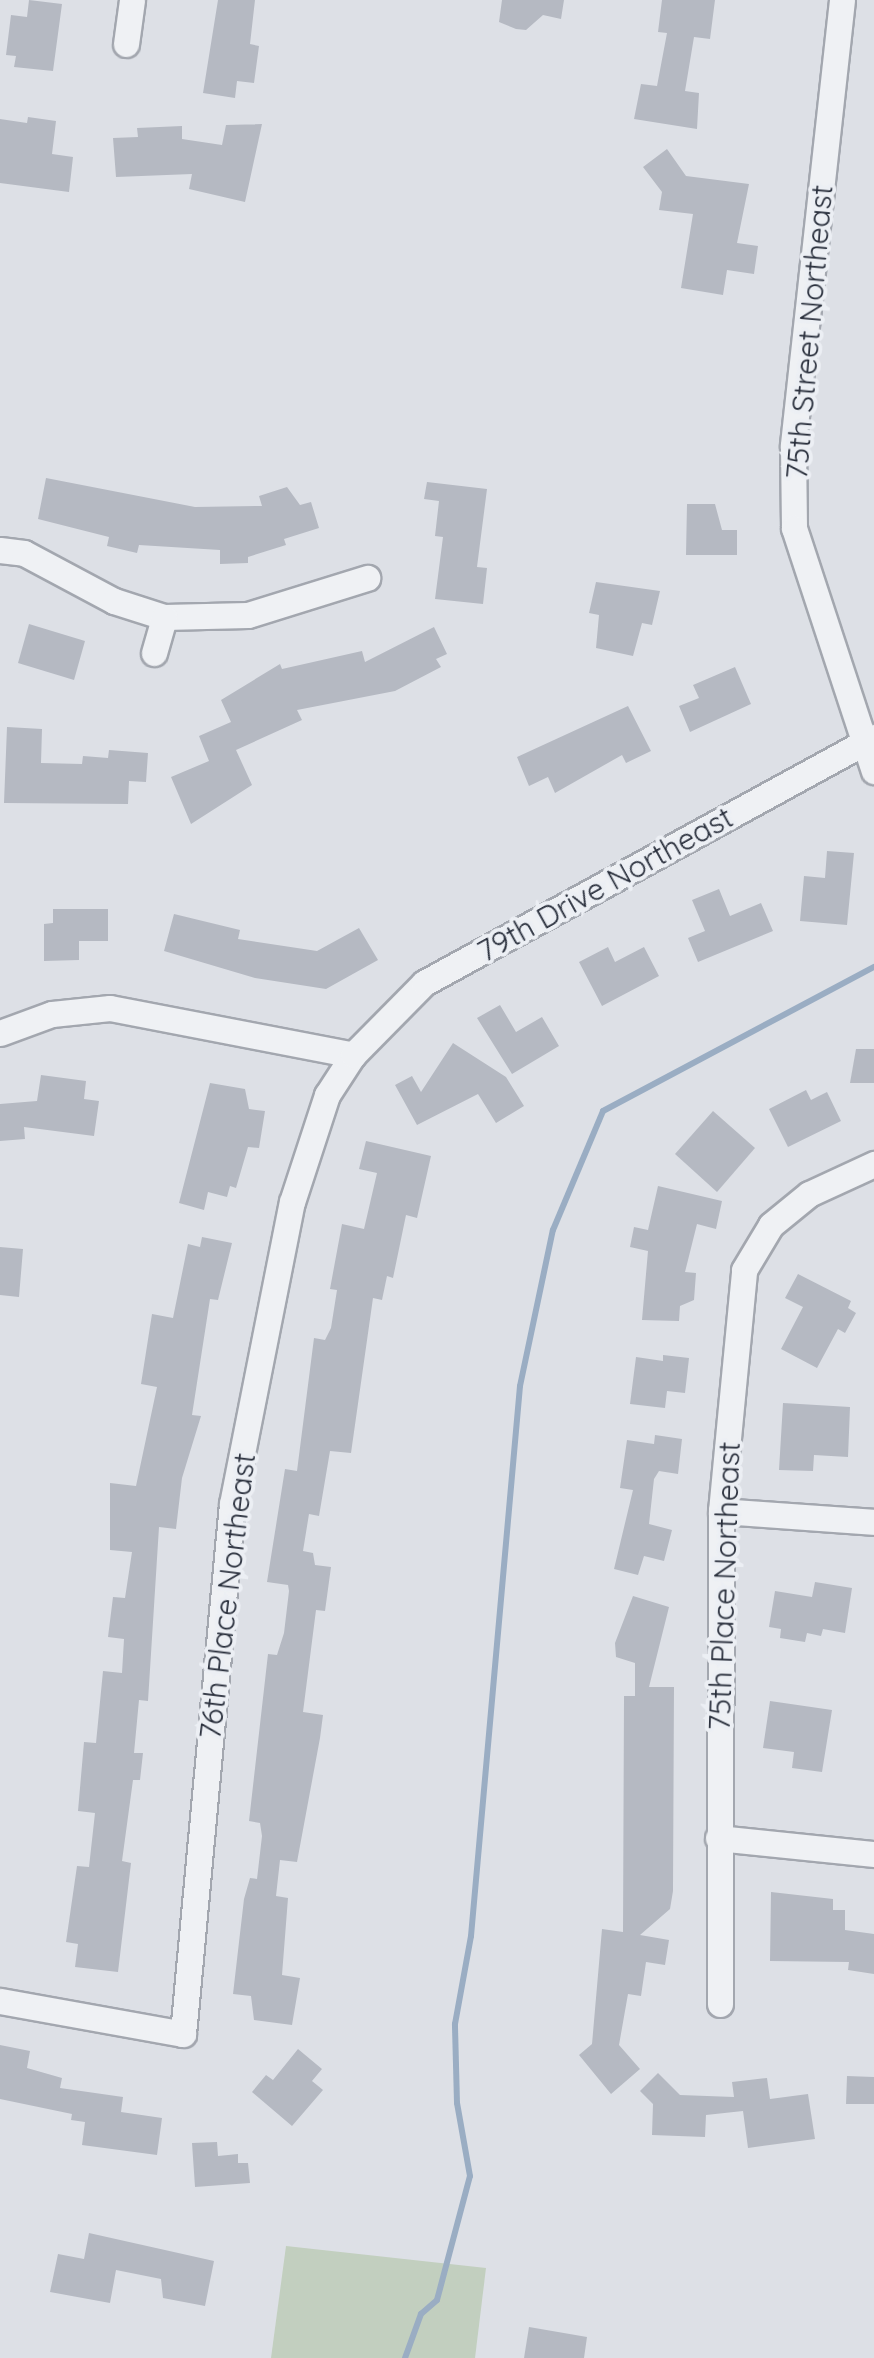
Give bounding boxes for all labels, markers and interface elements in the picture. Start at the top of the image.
street label: 75th Street Northeast [778,183,840,481]
street label: 79th Drive Northeast [471,799,739,969]
street label: 75th Place Northeast [701,1441,747,1731]
street label: 76th Place Northeast [192,1451,262,1741]

